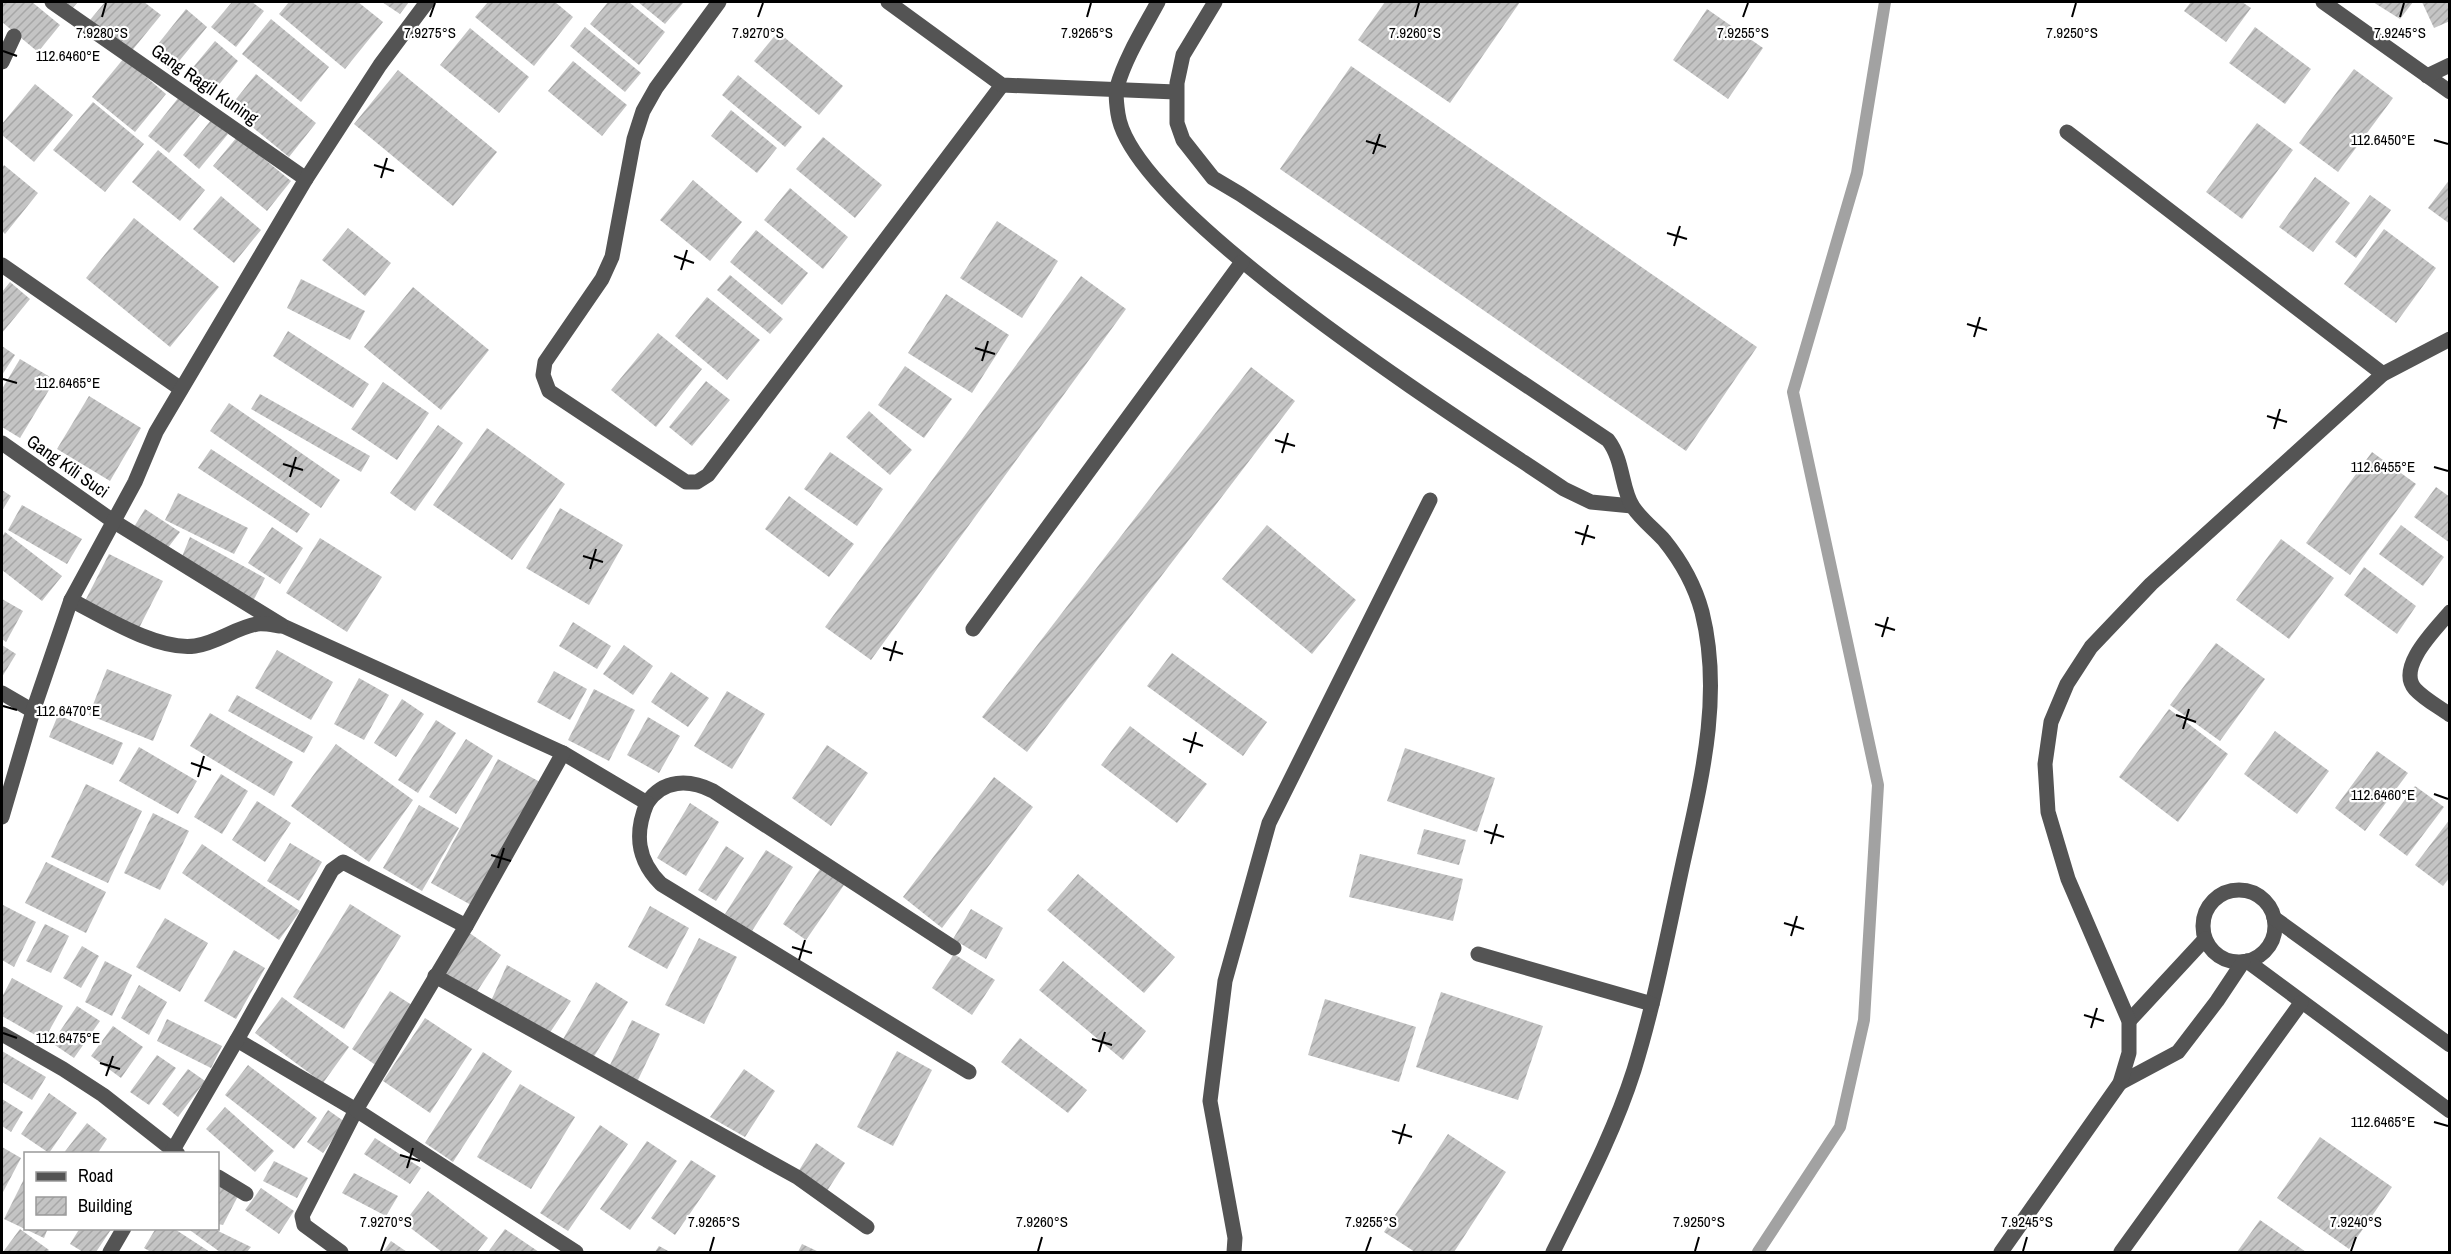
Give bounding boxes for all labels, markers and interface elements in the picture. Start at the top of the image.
text: 7.9280°S [76,22,128,43]
text: 7.9275°S [404,22,456,43]
text: 7.9270°S [732,22,784,43]
text: 7.9265°S [1061,22,1113,43]
text: 7.9260°S [1389,22,1441,43]
text: 7.9255°S [1717,22,1769,43]
text: 7.9250°S [2046,22,2098,43]
text: 7.9245°S [2374,22,2426,43]
street label: Gang Ragil Kuning [146,38,264,131]
text: 112.6460°E [36,45,100,66]
text: 112.6450°E [2351,129,2415,150]
text: 112.6465°E [36,372,100,393]
street label: Gang Kili Suci [22,428,114,504]
text: 112.6455°E [2351,456,2415,477]
text: 112.6470°E [36,700,100,721]
text: 112.6460°E [2351,784,2415,805]
text: 112.6475°E [36,1027,100,1048]
text: 112.6465°E [2351,1111,2415,1132]
legend [24,1152,219,1230]
text: Road [78,1163,113,1188]
text: Building [78,1193,133,1218]
text: 7.9270°S [360,1211,412,1232]
text: 7.9265°S [688,1211,740,1232]
text: 7.9260°S [1016,1211,1068,1232]
text: 7.9255°S [1345,1211,1397,1232]
text: 7.9250°S [1673,1211,1725,1232]
text: 7.9245°S [2001,1211,2053,1232]
text: 7.9240°S [2330,1211,2382,1232]

